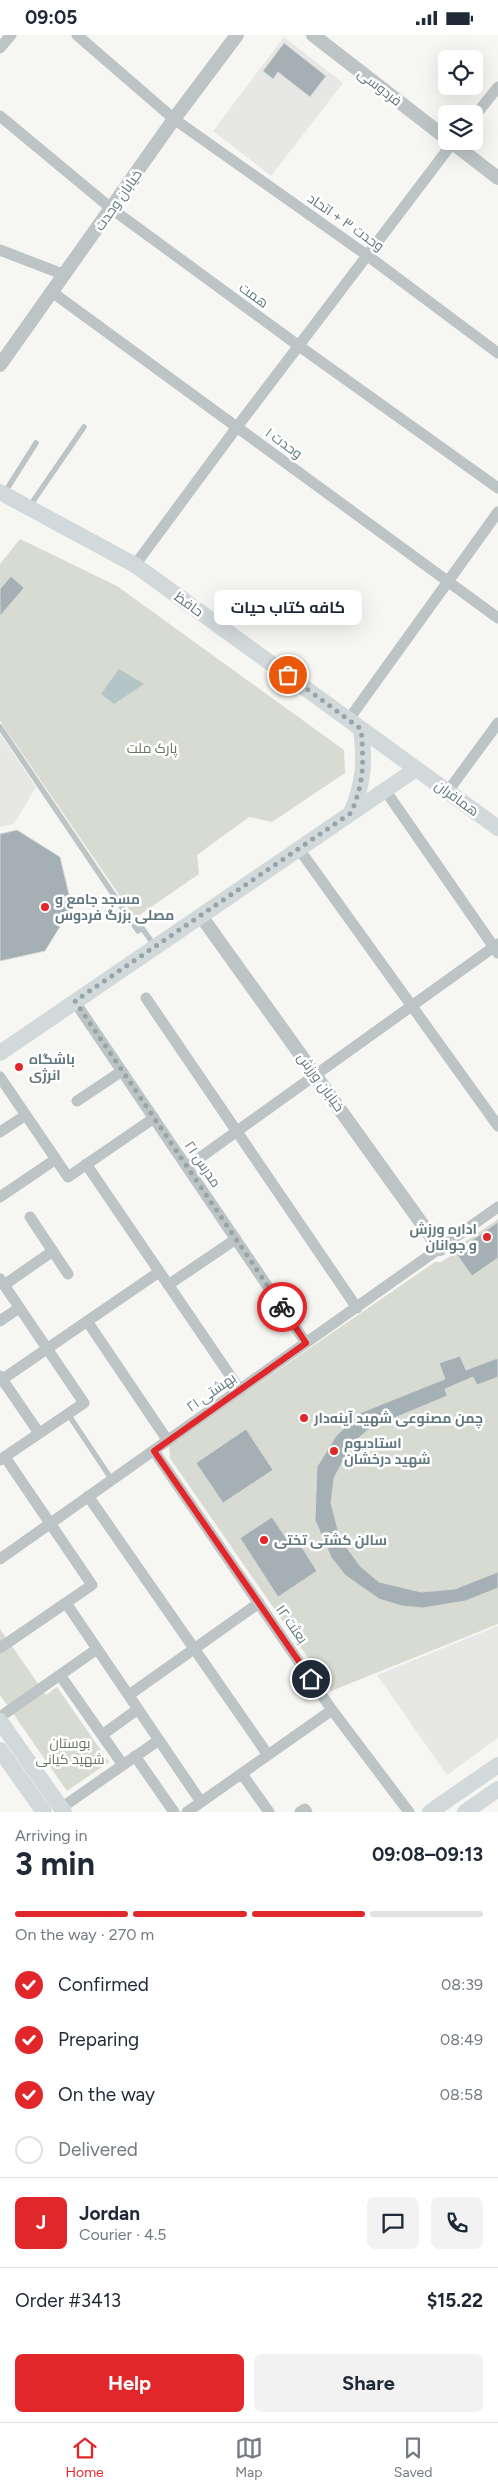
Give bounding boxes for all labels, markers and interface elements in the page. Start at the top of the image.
text: 09:05 [25,6,77,29]
map controls [438,50,483,150]
button: locate [438,50,483,95]
street label: فردوسی [354,65,405,110]
button: layers [438,105,483,150]
street label: خیابان وحدت [91,166,146,234]
street label: وحدت ۳ + اتحاد [304,190,387,255]
street label: همت [236,279,272,312]
street label: وحدت ۱ [262,424,306,463]
street label: حافظ [171,588,206,621]
callout: کافه کتاب حیات [214,590,362,625]
text: کافه کتاب حیات [231,598,345,617]
pin [267,654,309,696]
icon: bag [274,661,302,689]
park label: پارک ملت [127,740,178,758]
street label: همافران [431,777,482,820]
place label: مسجد جامع و مصلی بزرگ فردوس [55,891,174,924]
marker: مسجد جامع و مصلی بزرگ فردوس [39,901,51,913]
street label: خیابان ورزش [294,1050,348,1115]
place label: باشگاه انرژی [29,1051,75,1084]
marker: باشگاه انرژی [13,1061,25,1073]
street label: مدرس ۲۱ [181,1138,224,1191]
place label: اداره ورزش و جوانان [409,1221,477,1254]
marker: اداره ورزش و جوانان [481,1231,493,1243]
courier [257,1282,307,1332]
icon: bike [268,1293,296,1321]
street label: بهشتی ۲۱ [183,1369,239,1416]
place label: چمن مصنوعی شهید آینه‌دار [313,1410,483,1429]
marker: چمن مصنوعی شهید آینه‌دار [298,1412,310,1424]
place label: استادیوم شهید درخشان [344,1435,431,1468]
marker: استادیوم شهید درخشان [328,1445,340,1457]
place label: سالن کشتی تختی [274,1532,387,1549]
marker: سالن کشتی تختی [258,1534,270,1546]
street label: بعثت ۱۲ [272,1602,311,1647]
pin [290,1658,332,1700]
icon: home [297,1665,325,1693]
park label: بوستان شهید کیانی [36,1735,105,1768]
text: Arriving in [15,1826,87,1845]
text: 09:08–09:13 [372,1843,483,1866]
text: 3 min [15,1845,95,1883]
text: On the way · 270 m [15,1925,154,1944]
icon: check [15,1971,43,1999]
text: Confirmed [58,1973,149,1996]
text: 08:39 [441,1975,483,1994]
icon: check [15,2026,43,2054]
text: Preparing [58,2028,139,2051]
text: 08:49 [440,2030,483,2049]
icon: check [15,2081,43,2109]
text: On the way [58,2083,155,2106]
text: 08:58 [440,2085,483,2104]
text: Delivered [58,2138,138,2161]
button: chat [367,2197,419,2249]
button: phone [431,2197,483,2249]
text: Jordan [79,2202,140,2225]
text: J [36,2211,46,2234]
text: Courier · 4.5 [79,2225,166,2244]
text: Order #3413 [15,2289,121,2312]
text: $15.22 [427,2289,483,2312]
button: Help [15,2354,244,2412]
button: Share [254,2354,483,2412]
tab: Home [66,2434,104,2481]
tab: Map [235,2434,263,2481]
tab: Saved [394,2434,432,2481]

